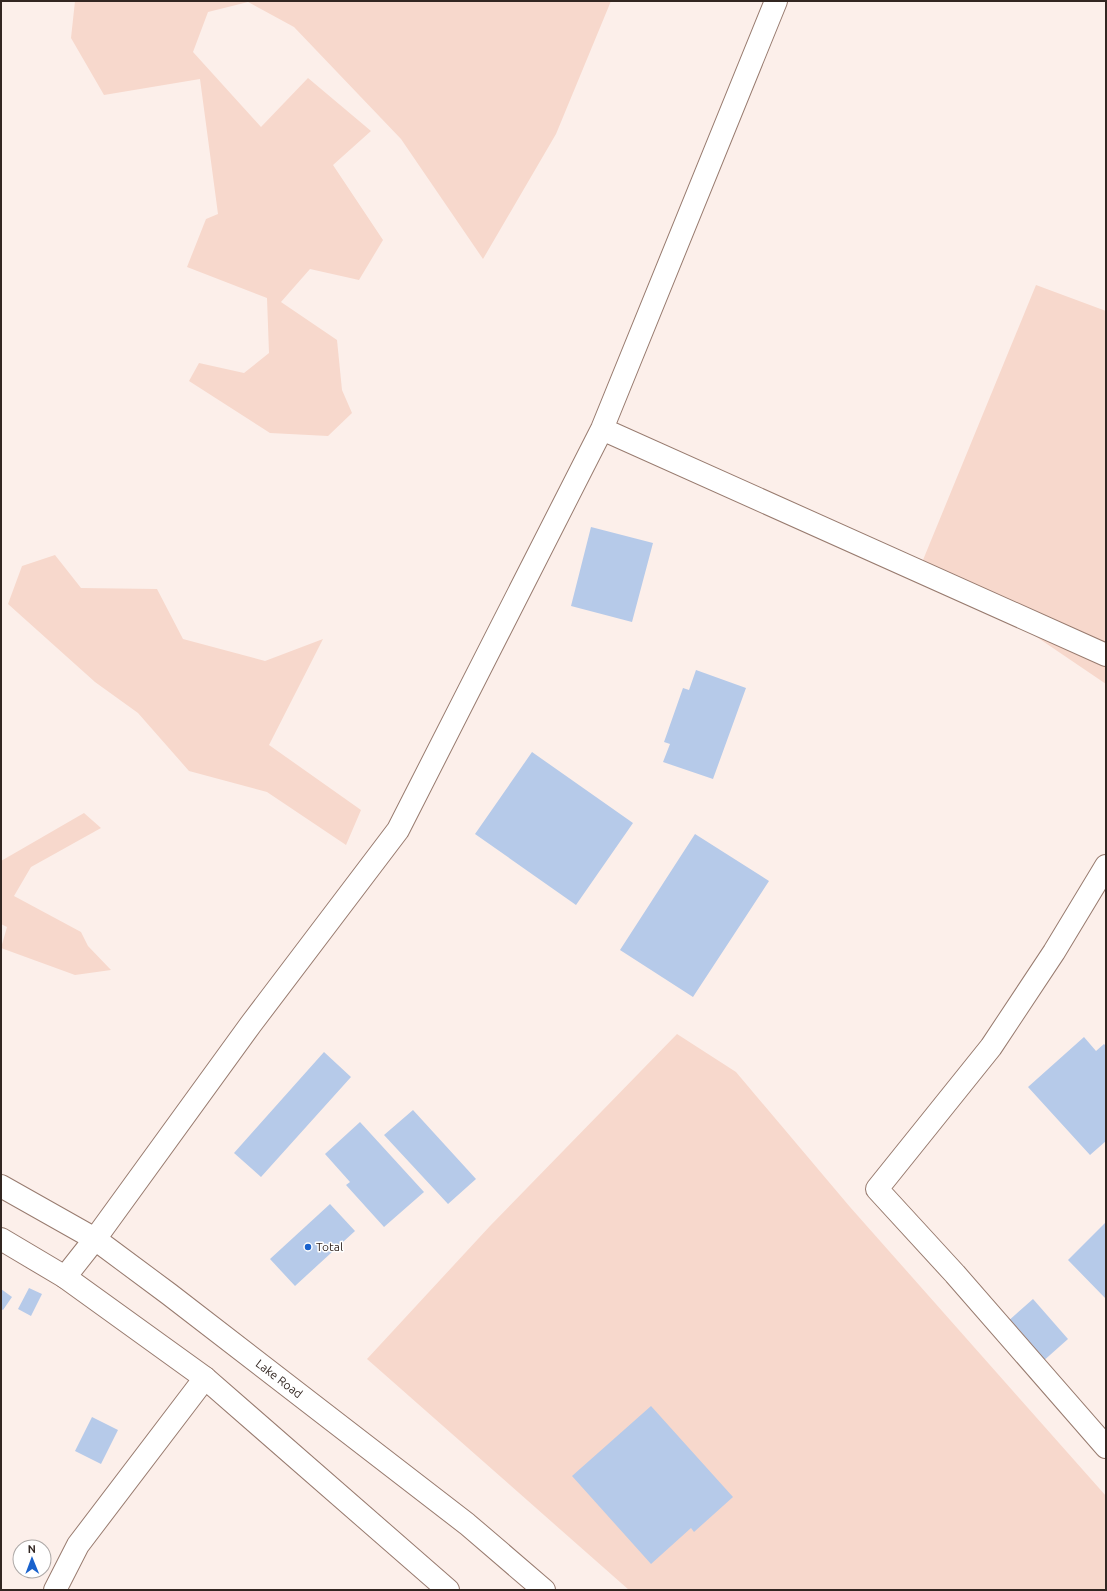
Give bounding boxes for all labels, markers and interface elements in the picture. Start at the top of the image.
place label: Total [316,1240,343,1253]
marker: Total [303,1242,313,1252]
street label: Lake Road [253,1356,305,1400]
north arrow [12,1539,52,1579]
text: N [28,1543,36,1555]

